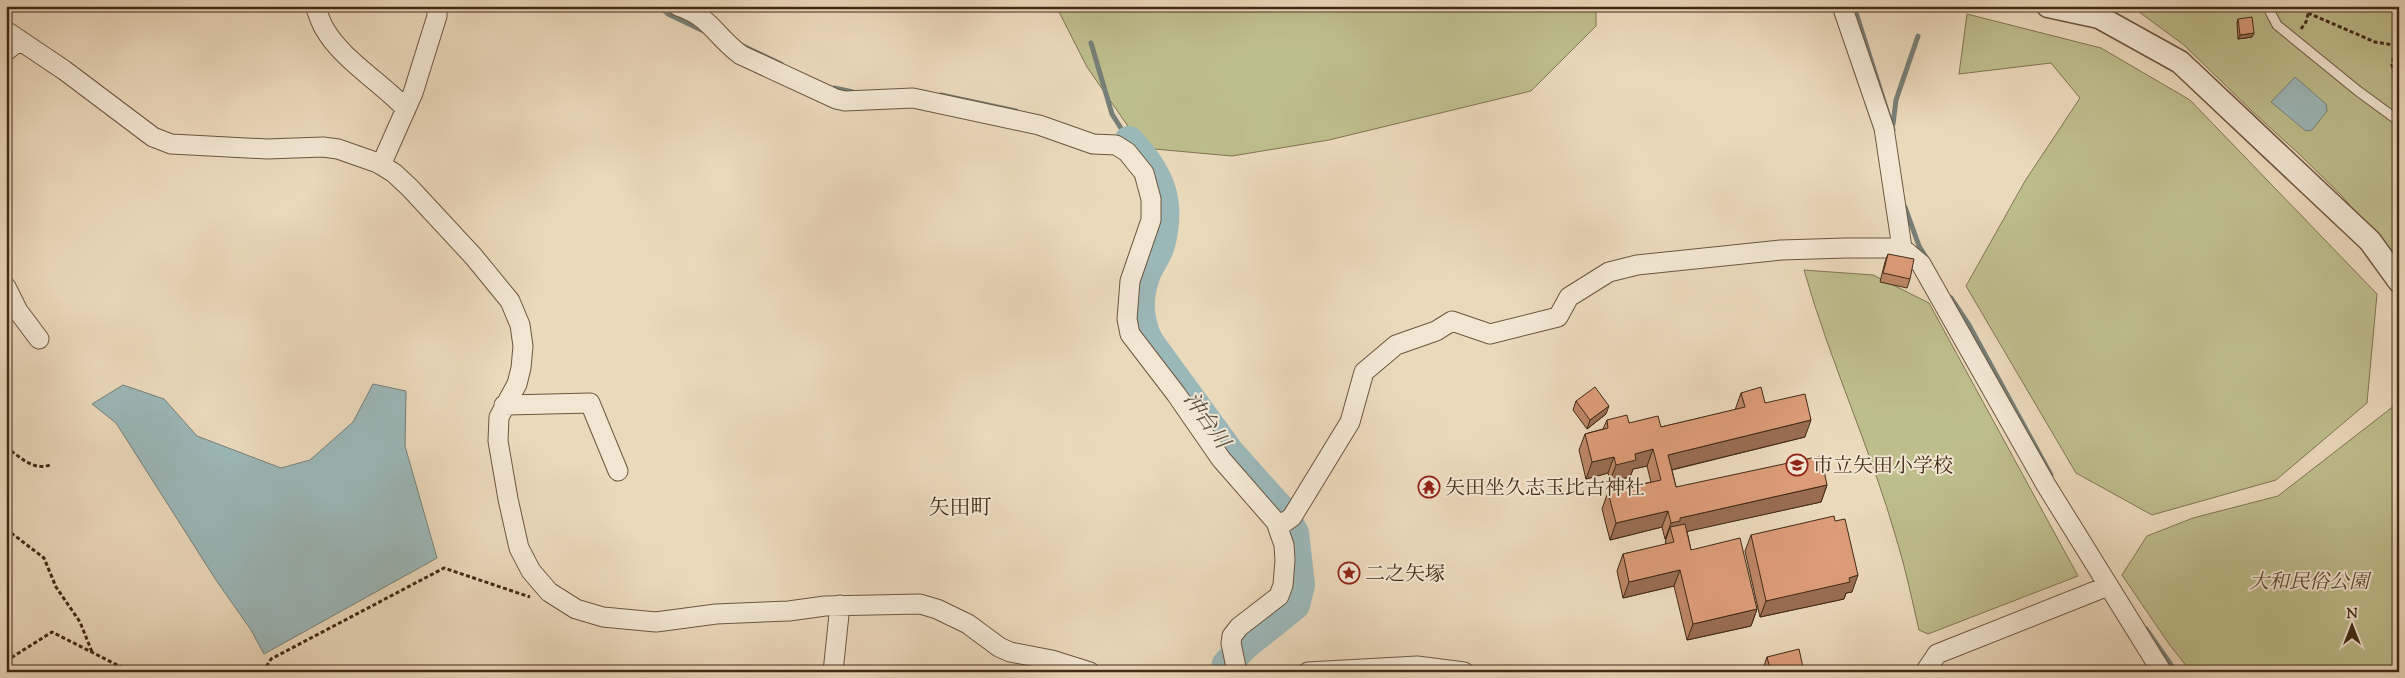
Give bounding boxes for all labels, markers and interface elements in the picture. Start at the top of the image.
water label: 沖台川 [1175,387,1237,457]
school or university icon: 市立矢田小学校 [1785,453,1809,477]
place label: 市立矢田小学校 [1813,453,1953,482]
temple icon: 矢田坐久志玉比古神社 [1417,475,1441,499]
place label: 矢田坐久志玉比古神社 [1445,475,1645,504]
district label: 矢田町 [929,494,992,524]
place icon: 二之矢塚 [1337,561,1361,585]
place label: 二之矢塚 [1365,561,1445,590]
park label: 大和民俗公園 [2249,569,2372,598]
north arrow [2328,600,2378,650]
text: N [2346,605,2358,625]

